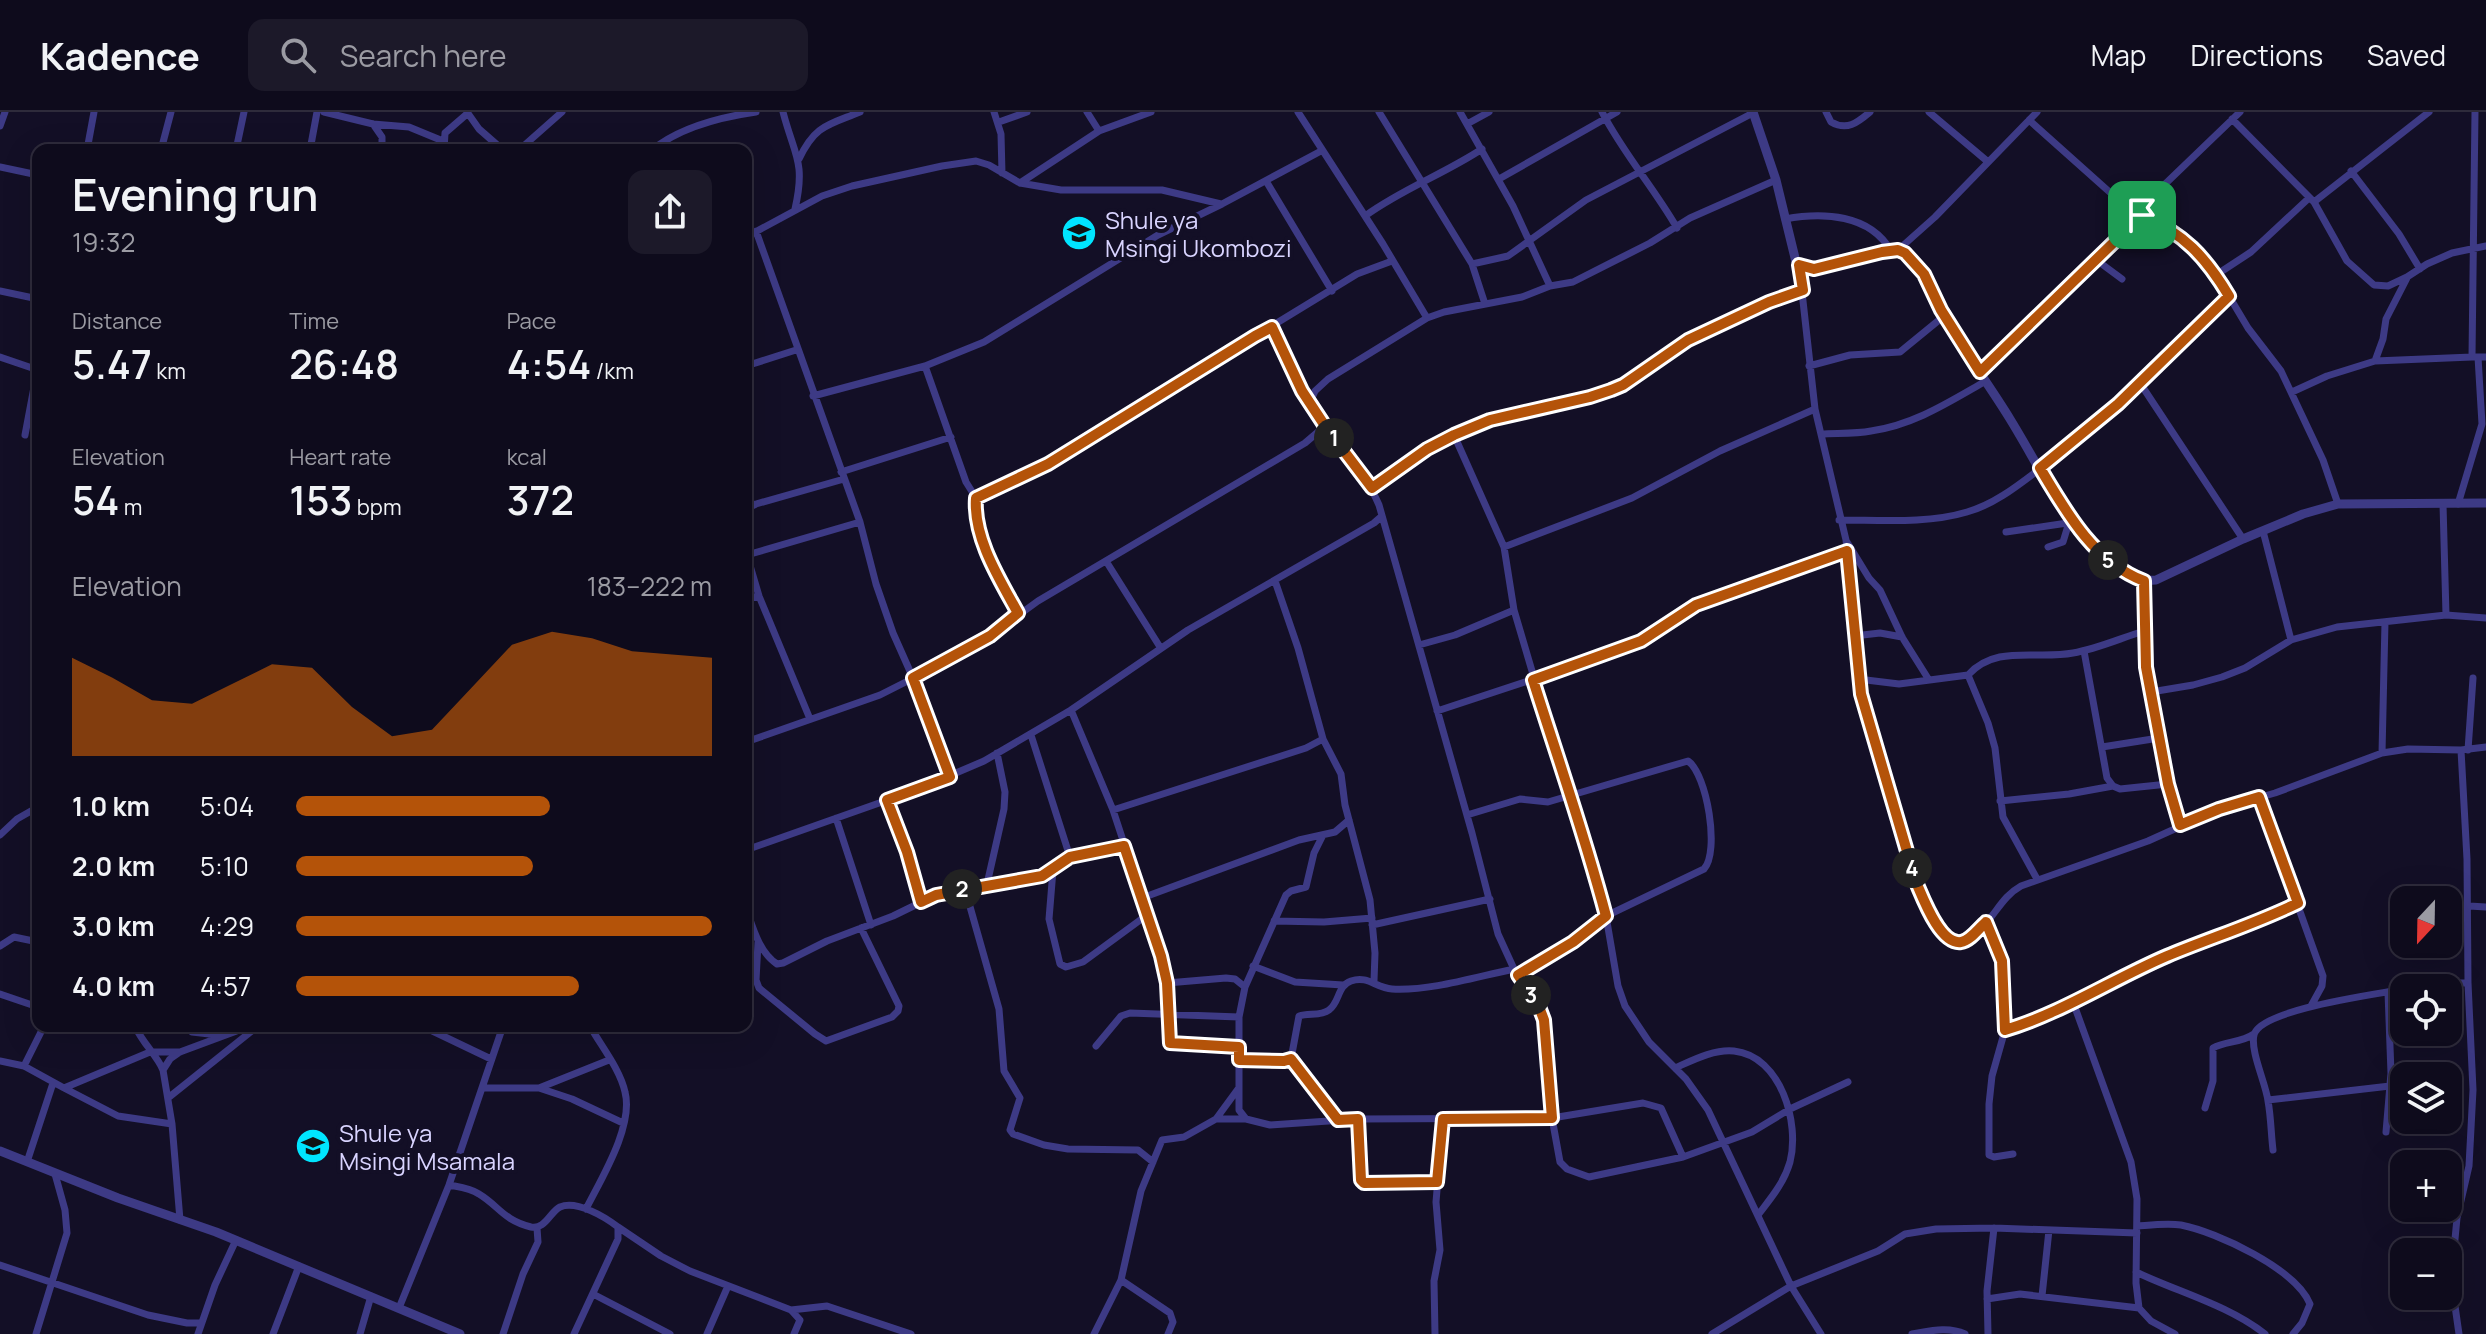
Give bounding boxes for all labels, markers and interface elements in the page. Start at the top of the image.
search box [248,19,808,91]
text: Kadence [40,29,200,81]
icon: search [276,33,320,77]
text: Search here [340,35,507,76]
text: Map [2091,36,2146,74]
text: Directions [2190,36,2323,74]
text: Saved [2367,36,2446,74]
text: Evening run [72,164,318,224]
button: share [628,170,712,254]
pin [2108,181,2176,249]
icon: arrive [2120,193,2164,237]
place label: Shule ya Msingi Ukombozi [1105,203,1292,264]
school or university icon: Shule ya Msingi Ukombozi [1060,214,1098,252]
text: 19:32 [72,224,135,260]
text: Distance [72,306,162,336]
text: Time [289,306,339,336]
text: Pace [507,306,556,336]
text: 5.47 [72,336,152,391]
text: 26:48 [289,336,399,391]
text: 4:54 [507,336,591,391]
text: km [152,356,186,386]
text: /km [591,356,634,386]
pin: 1 [1314,418,1354,458]
text: 1 [1329,423,1339,453]
text: Elevation [72,442,165,472]
text: Heart rate [289,442,391,472]
text: kcal [507,442,547,472]
text: 54 [72,472,119,527]
text: 153 [289,472,352,527]
text: 372 [507,472,574,527]
text: m [119,492,143,522]
text: bpm [352,492,402,522]
pin: 5 [2088,540,2128,580]
text: 5 [2102,545,2114,575]
text: Elevation [72,568,182,604]
text: 183–222 m [587,568,712,604]
text: 1.0 km [72,788,150,824]
text: 5:04 [200,788,254,824]
text: 2.0 km [72,848,155,884]
text: 5:10 [200,848,249,884]
pin: 4 [1892,848,1932,888]
text: 4 [1905,853,1919,883]
pin: 2 [942,869,982,909]
text: 2 [955,874,969,904]
north arrow [2390,886,2462,958]
map controls [2390,886,2462,1310]
text: 3.0 km [72,908,155,944]
text: 4:29 [200,908,254,944]
text: 4.0 km [72,968,155,1004]
text: 4:57 [200,968,251,1004]
button: locate [2390,974,2462,1046]
pin: 3 [1511,975,1551,1015]
text: 3 [1525,980,1537,1010]
button: layers [2390,1062,2462,1134]
place label: Shule ya Msingi Msamala [339,1116,515,1177]
school or university icon: Shule ya Msingi Msamala [294,1127,332,1165]
button: + [2390,1150,2462,1222]
button: − [2390,1238,2462,1310]

